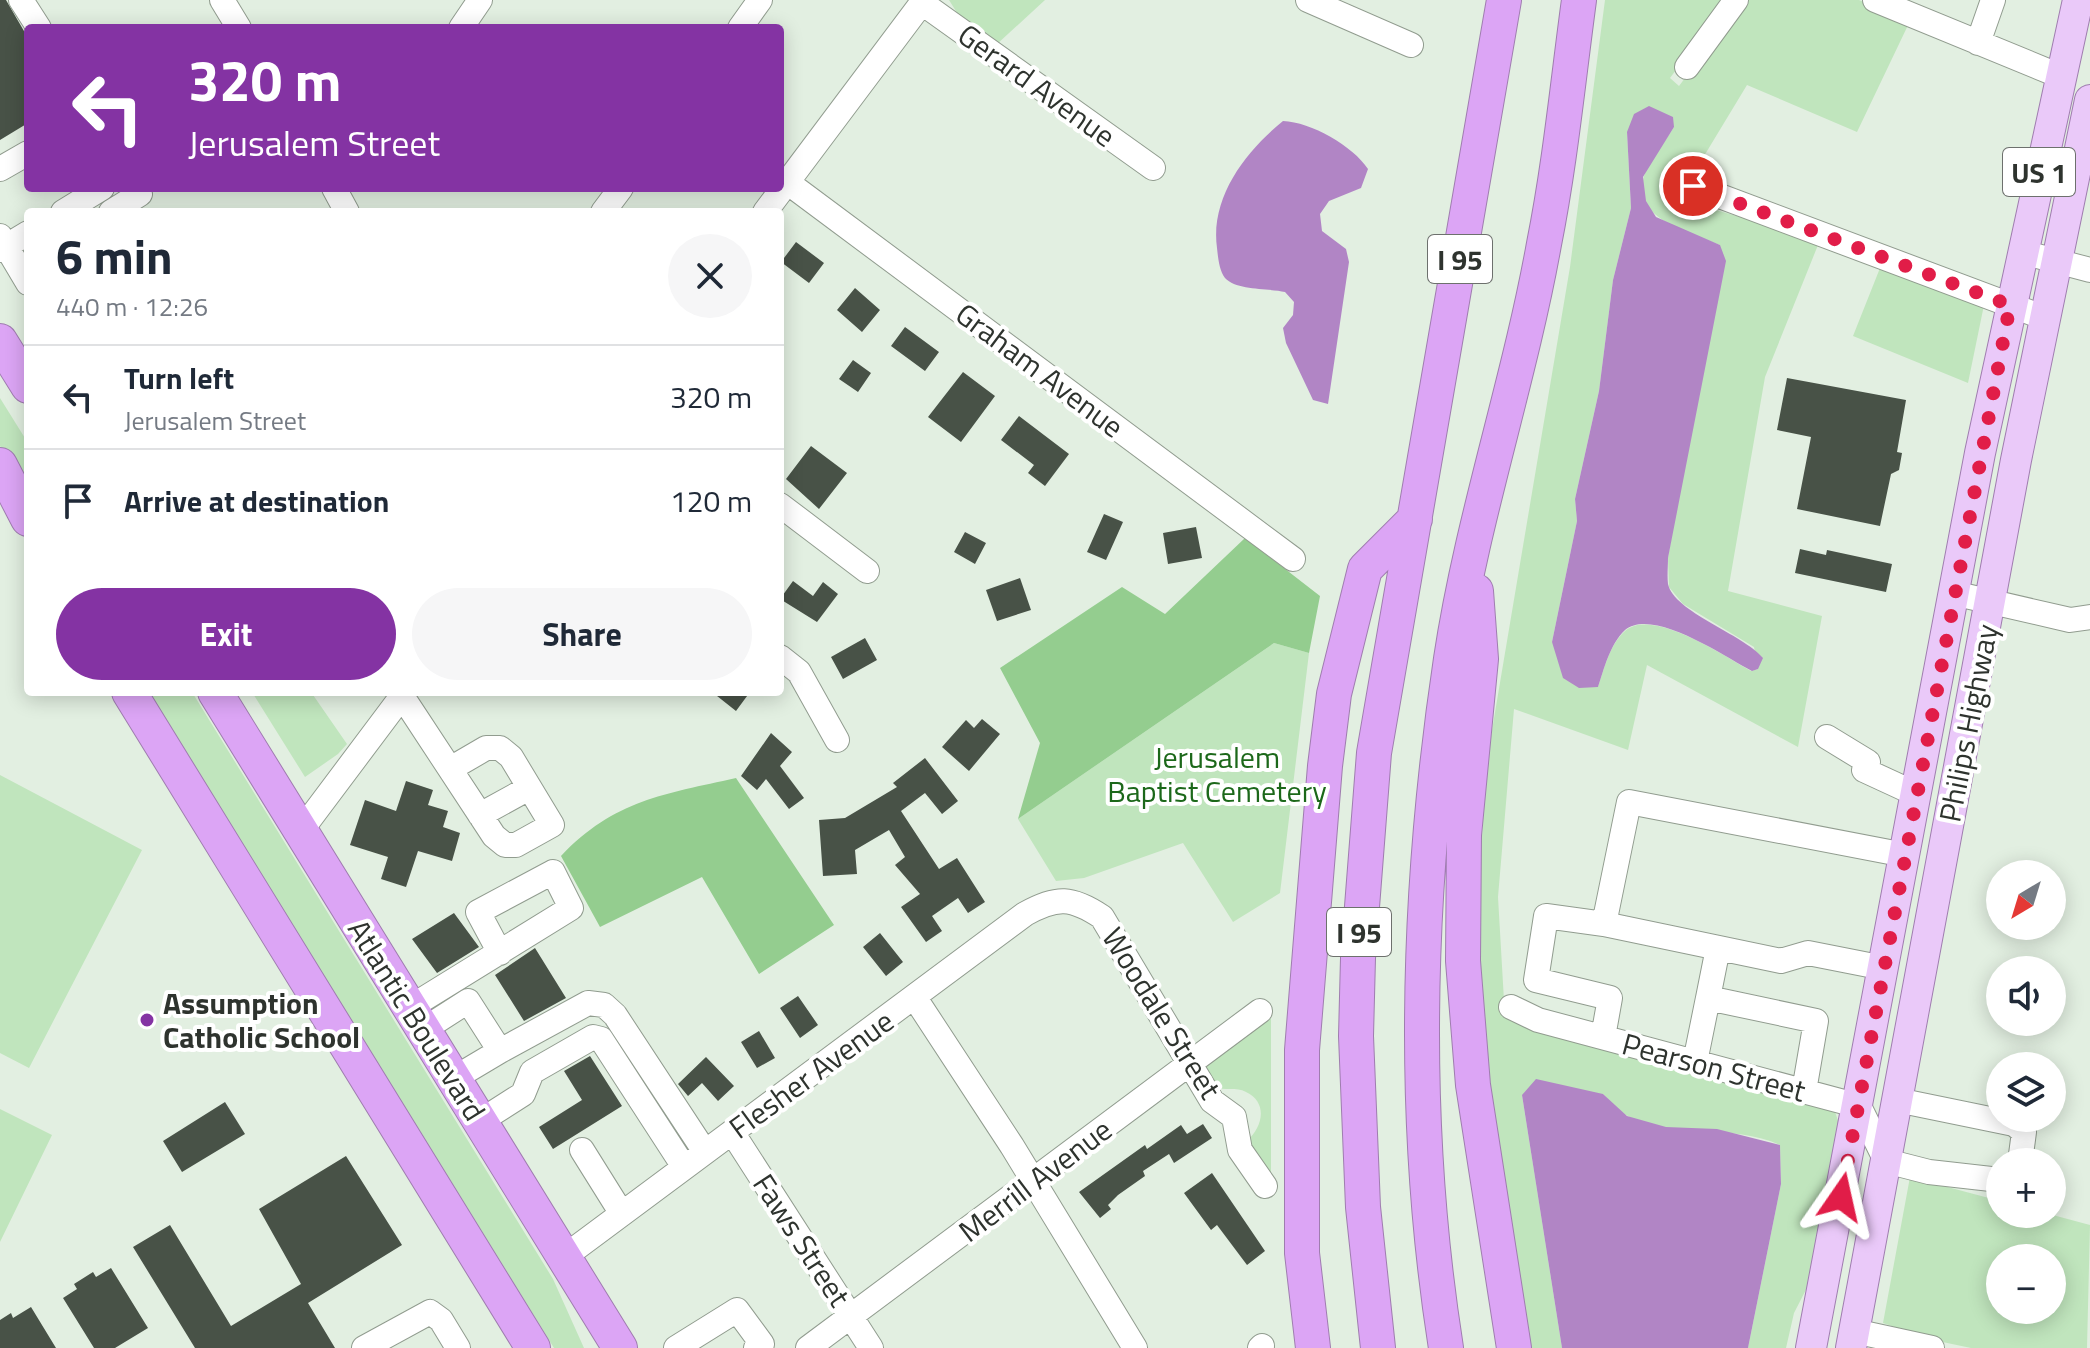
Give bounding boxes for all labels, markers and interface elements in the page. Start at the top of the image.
street label: Gerard Avenue [949,12,1125,158]
text: 320 m [188,38,341,123]
icon: left [56,56,160,160]
text: Jerusalem Street [188,115,440,170]
road number: US 1 [2003,148,2075,196]
pin [1659,152,1727,220]
icon: arrive [1671,164,1715,208]
text: 6 min [56,220,173,293]
button: close [668,234,752,318]
road number: I 95 [1428,235,1492,283]
text: 440 m · 12:26 [56,287,208,326]
street label: Graham Avenue [946,291,1134,449]
text: Turn left [124,355,234,401]
text: 320 m [670,374,752,420]
icon: left [56,375,100,419]
text: Jerusalem Street [124,401,306,440]
text: Arrive at destination [124,478,389,524]
text: 120 m [670,478,752,524]
icon: arrive [56,479,100,523]
button: Exit [56,588,396,680]
button: Share [412,588,752,680]
street label: Philips Highway [1926,620,2010,826]
park label: Jerusalem Baptist Cemetery [1107,734,1327,814]
north arrow [1986,860,2066,940]
map controls [1986,860,2066,1324]
road number: I 95 [1327,908,1391,956]
street label: Atlantic Boulevard [337,910,497,1130]
street label: Woodale Street [1091,918,1233,1108]
button: sound [1986,956,2066,1036]
place label: Assumption Catholic School [163,980,360,1060]
street label: Flesher Avenue [719,998,903,1150]
marker: Assumption Catholic School [138,1011,156,1029]
street label: Pearson Street [1617,1020,1811,1114]
button: layers [1986,1052,2066,1132]
street label: Merrill Avenue [949,1107,1121,1253]
button: + [1986,1148,2066,1228]
position arrow [1799,1155,1883,1239]
street label: Faws Street [742,1164,863,1316]
button: − [1986,1244,2066,1324]

